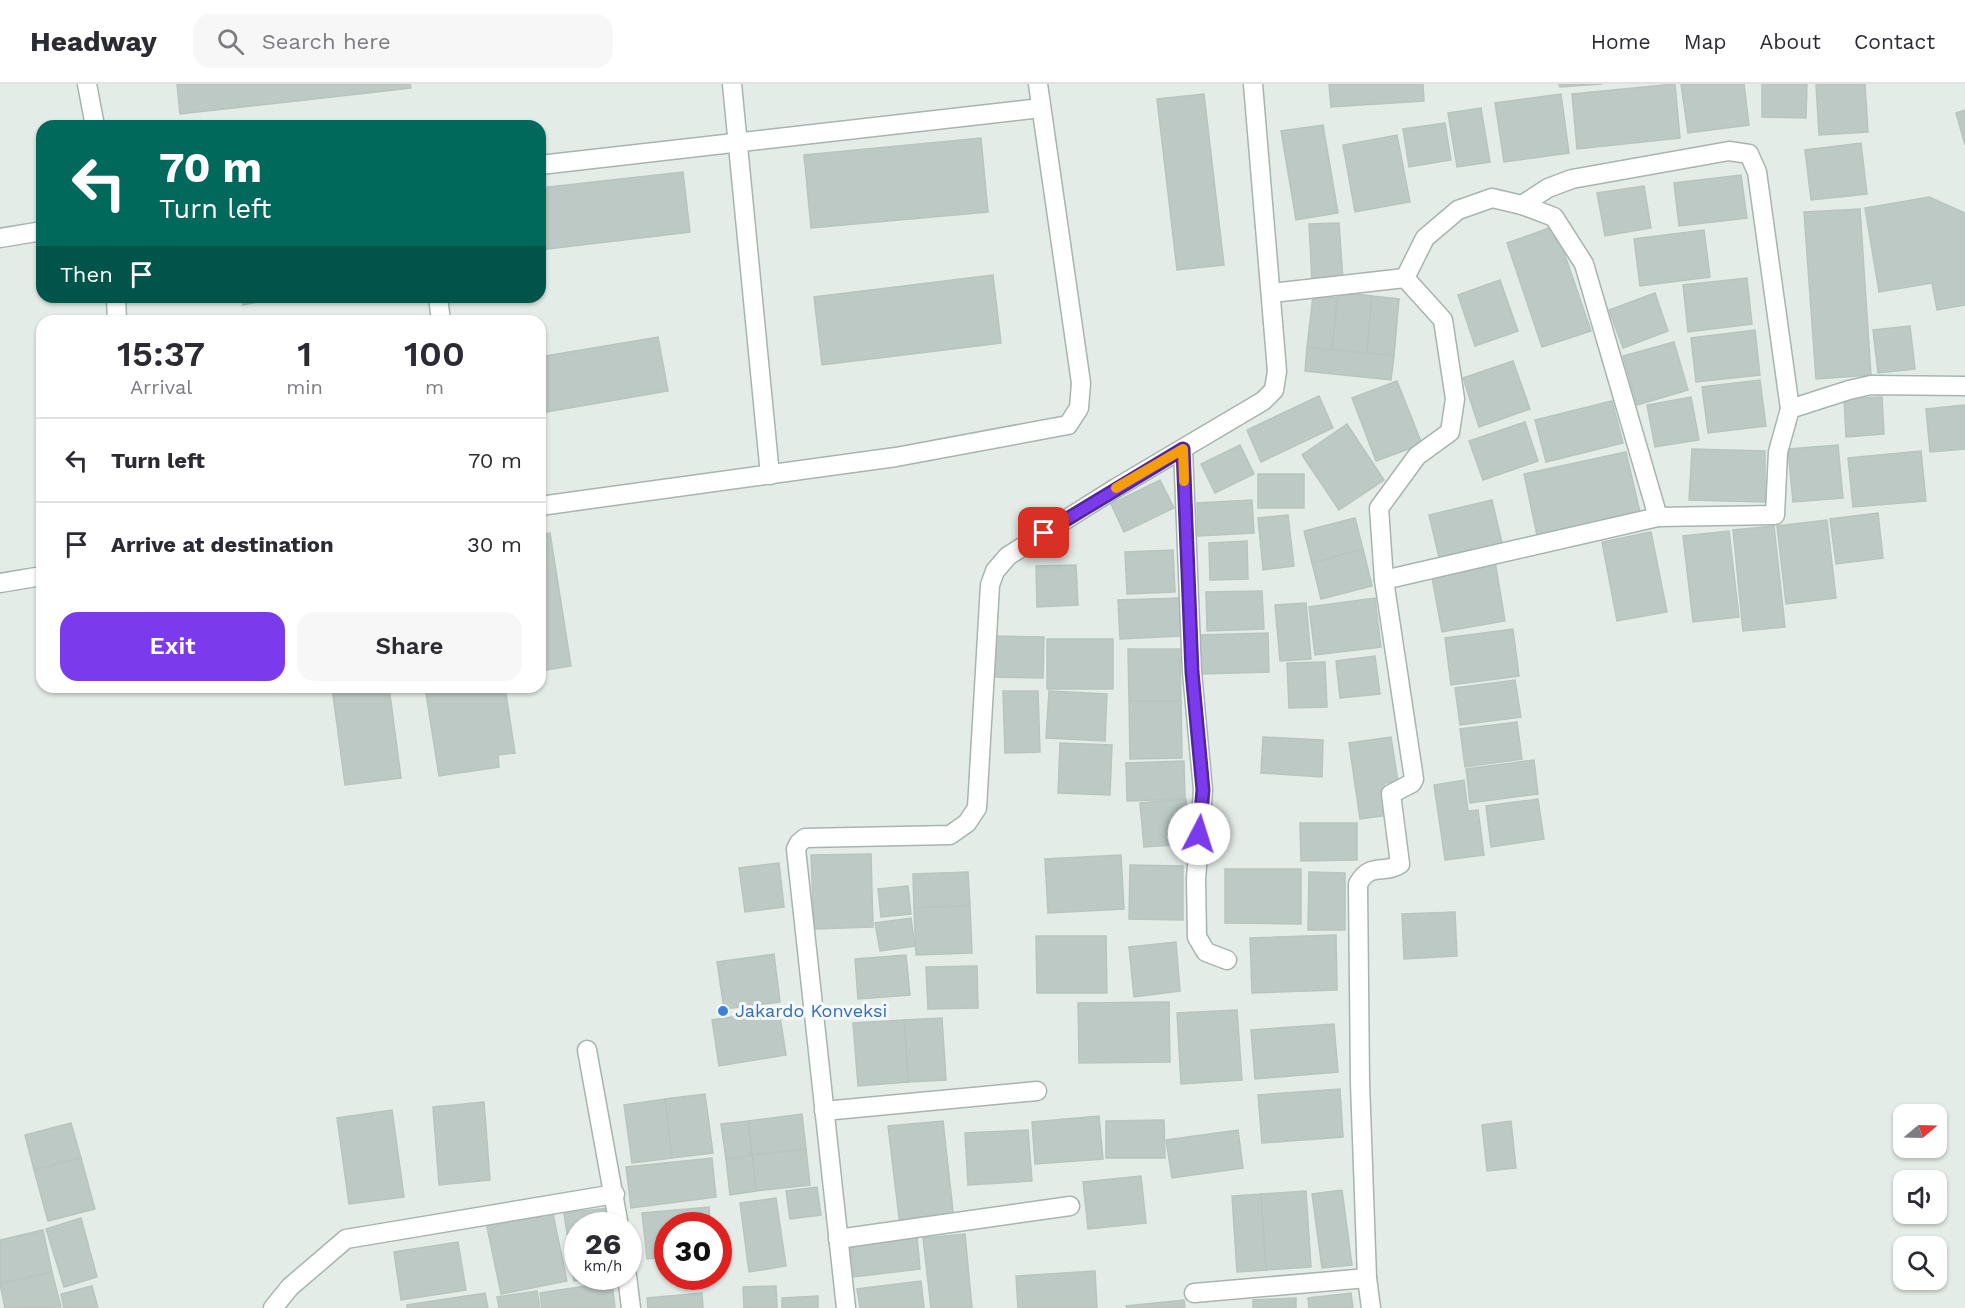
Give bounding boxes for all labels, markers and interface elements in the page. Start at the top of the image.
search box [193,14,613,68]
text: Headway [30,25,157,58]
icon: search [214,25,247,58]
text: Search here [262,29,391,54]
text: Home [1591,29,1651,54]
text: Map [1684,29,1727,54]
text: About [1760,29,1821,54]
text: Contact [1854,29,1935,54]
text: 70 m [159,143,262,192]
icon: left [60,144,138,222]
text: Turn left [159,193,271,225]
icon: arrive [125,258,158,291]
text: Then [60,262,113,287]
text: 15:37 [117,333,205,375]
text: 1 [297,333,312,375]
text: 100 [404,333,465,375]
text: Arrival [130,375,192,399]
text: min [286,375,323,399]
text: m [425,375,444,399]
icon: left [60,444,93,477]
text: Turn left [111,448,205,473]
text: 70 m [468,448,522,473]
pin [1018,507,1069,558]
icon: arrive [1027,516,1060,549]
icon: arrive [60,528,93,561]
text: Arrive at destination [111,532,334,557]
text: 30 m [467,532,522,557]
button: Exit [60,612,285,681]
button: Share [297,612,522,681]
position arrow [1167,802,1231,866]
place label: Jakardo Konveksi [735,1000,887,1021]
marker: Jakardo Konveksi [716,1004,730,1018]
north arrow [1893,1104,1947,1158]
map controls [1893,1104,1947,1290]
button: sound [1893,1170,1947,1224]
speed limit sign: 30 [654,1212,732,1290]
text: 26 [585,1226,621,1261]
button: search [1893,1236,1947,1290]
text: km/h [584,1257,622,1275]

